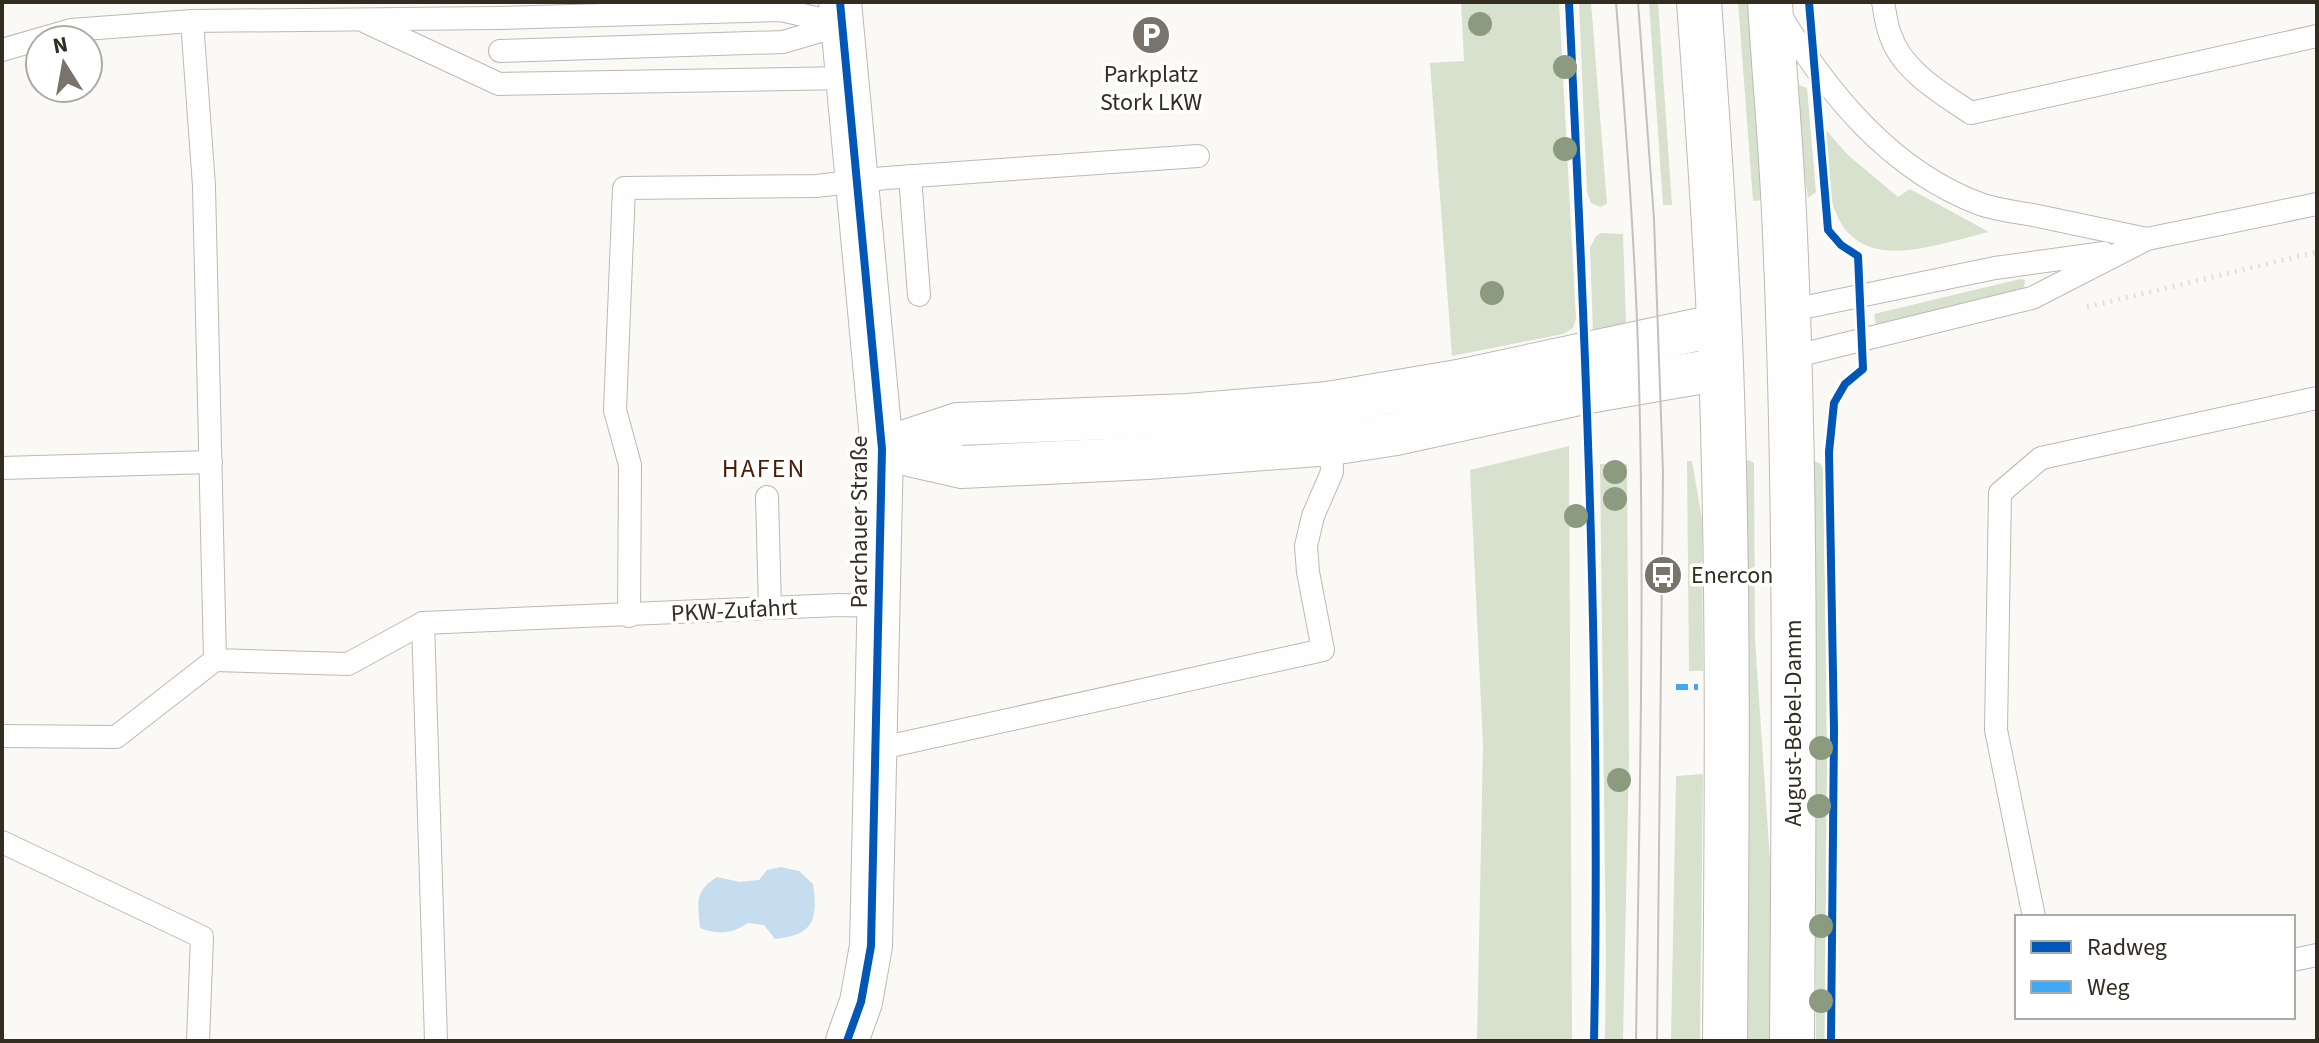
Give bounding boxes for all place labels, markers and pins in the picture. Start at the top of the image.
parking icon: Parkplatz Stork LKW [1130,14,1172,56]
place label: Parkplatz Stork LKW [1100,57,1202,120]
bus stop icon: Enercon [1642,554,1684,596]
place label: Enercon [1691,558,1773,593]

